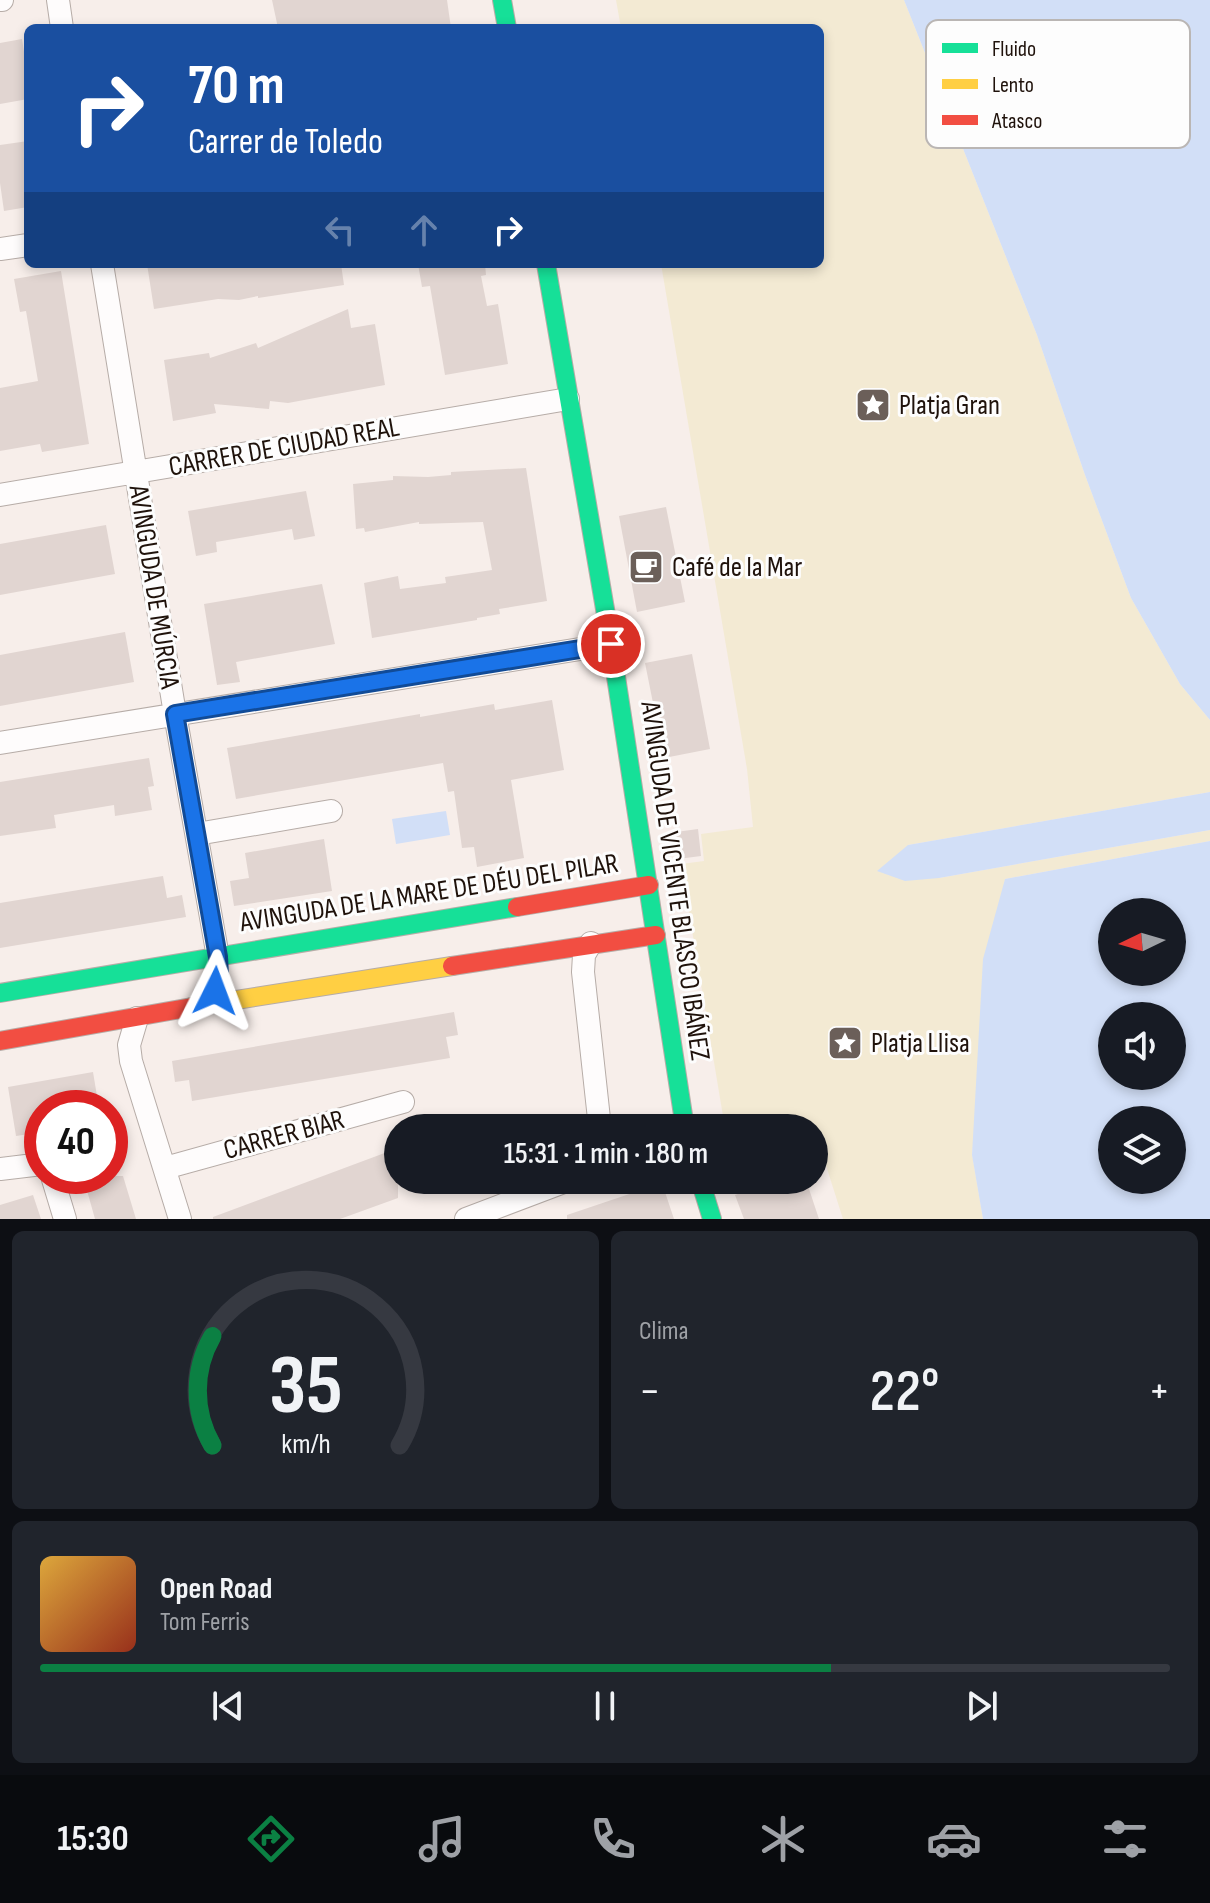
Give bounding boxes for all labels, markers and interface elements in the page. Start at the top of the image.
legend [926,20,1190,148]
text: Fluido [992,36,1036,63]
text: 70 m [188,53,285,120]
icon: right [56,56,160,160]
text: Lento [992,72,1034,99]
text: Atasco [991,108,1042,135]
text: Carrer de Toledo [188,121,383,164]
icon: left [318,208,362,252]
icon: ahead [402,208,446,252]
icon: right [486,208,530,252]
place icon: Platja Gran [854,386,892,424]
place label: Platja Gran [899,389,1000,422]
street label: CARRER DE CIUDAD REAL [166,410,402,484]
street label: AVINGUDA DE MÚRCIA [121,482,187,692]
cafe icon: Café de la Mar [627,548,665,586]
place label: Café de la Mar [672,551,802,584]
pin [577,610,645,678]
icon: arrive [589,622,633,666]
street label: AVINGUDA DE VICENTE BLASCO IBÁÑEZ [633,698,717,1063]
street label: AVINGUDA DE LA MARE DE DÉU DEL PILAR [237,847,620,939]
north arrow [1098,898,1186,986]
map controls [1098,898,1186,1194]
position arrow [173,949,257,1033]
button: sound [1098,1002,1186,1090]
place icon: Platja Llisa [826,1024,864,1062]
place label: Platja Llisa [871,1027,970,1060]
speed limit sign: 40 [24,1090,128,1194]
street label: CARRER BIAR [220,1103,348,1167]
button: layers [1098,1106,1186,1194]
text: 15:31 · 1 min · 180 m [504,1136,708,1172]
text: Clima [639,1316,689,1347]
text: 35 [269,1337,342,1437]
text: 22° [870,1356,939,1428]
text: − [639,1365,661,1418]
text: + [1148,1365,1170,1418]
text: km/h [281,1427,330,1462]
text: Open Road [160,1571,272,1607]
text: Tom Ferris [160,1607,250,1638]
icon: previous [206,1684,250,1728]
icon: pause [583,1684,627,1728]
icon: next [960,1684,1004,1728]
icon: directions [243,1811,299,1867]
icon: music [414,1811,470,1867]
icon: phone [585,1811,641,1867]
icon: climate [755,1811,811,1867]
icon: car [926,1811,982,1867]
icon: filters [1097,1811,1153,1867]
text: 15:30 [57,1818,129,1861]

